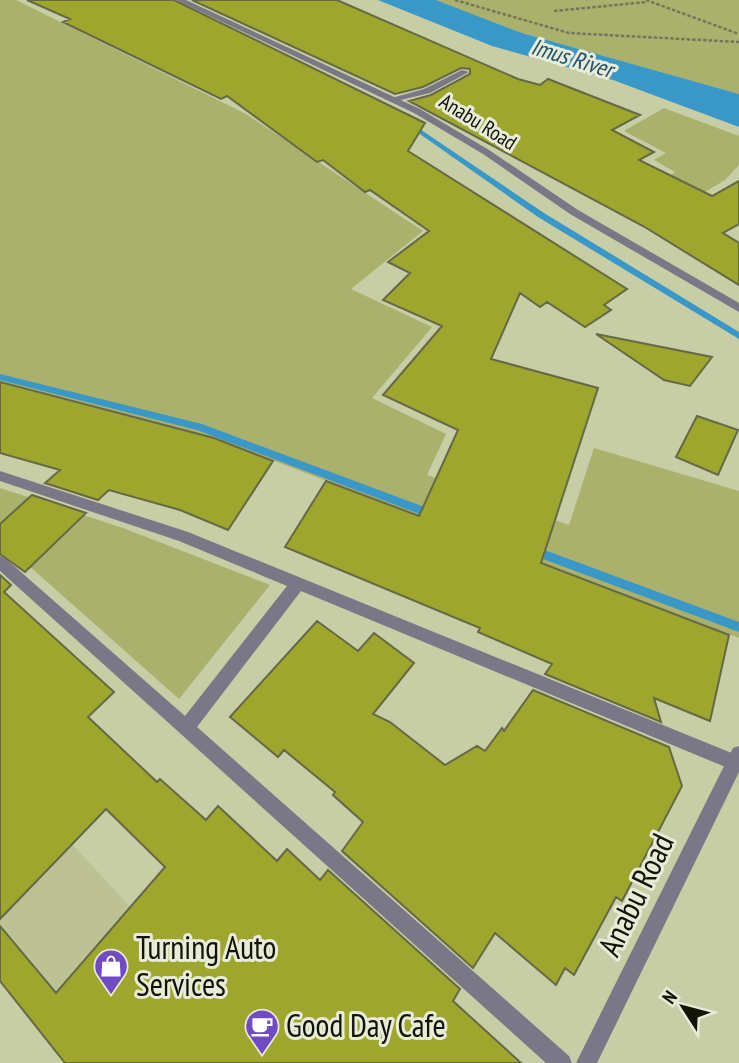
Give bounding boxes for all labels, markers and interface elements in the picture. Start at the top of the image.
water label: Imus River [528,31,620,85]
street label: Anabu Road [435,87,522,156]
street label: Anabu Road [587,826,683,963]
place label: Turning Auto Services [136,926,276,1005]
shop icon: Turning Auto Services [92,947,130,996]
north arrow [648,972,718,1042]
text: N [657,986,682,1008]
place label: Good Day Cafe [286,1004,446,1046]
cafe icon: Good Day Cafe [243,1007,281,1056]

